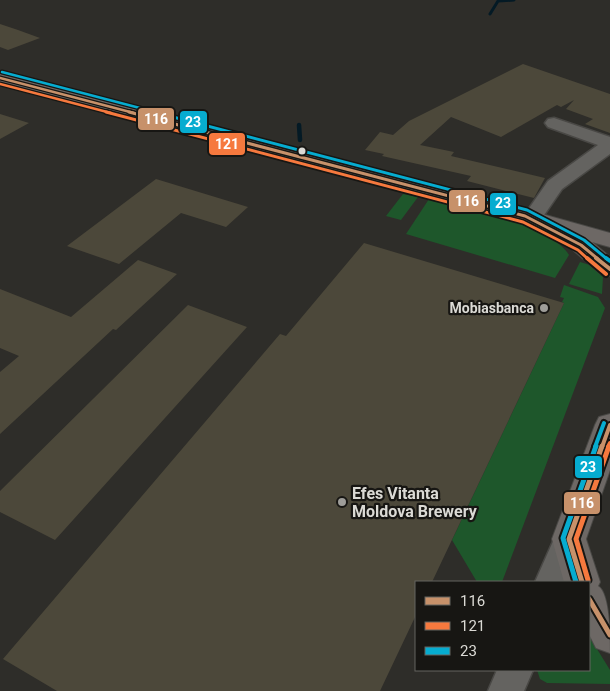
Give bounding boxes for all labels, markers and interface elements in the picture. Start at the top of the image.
line badge: 116 [137,107,175,131]
line badge: 23 [179,110,208,134]
text: 116 [144,111,168,127]
text: 23 [185,114,201,130]
line badge: 121 [208,132,246,156]
text: 121 [215,136,239,152]
unlabelled marker [297,146,307,156]
line badge: 116 [448,189,486,213]
line badge: 23 [489,192,517,216]
text: 116 [455,193,479,209]
text: 23 [495,195,511,211]
place label: Mobiasbanca [450,300,534,316]
marker: Mobiasbanca [538,302,550,314]
line badge: 23 [574,455,603,479]
text: 23 [580,459,596,475]
place label: Efes Vitanta Moldova Brewery [352,484,478,521]
line badge: 116 [563,491,601,515]
text: 116 [570,495,594,511]
marker: Efes Vitanta Moldova Brewery [336,496,348,508]
legend [415,581,590,671]
text: 116 [460,592,485,610]
text: 121 [460,617,485,635]
text: 23 [460,642,477,660]

